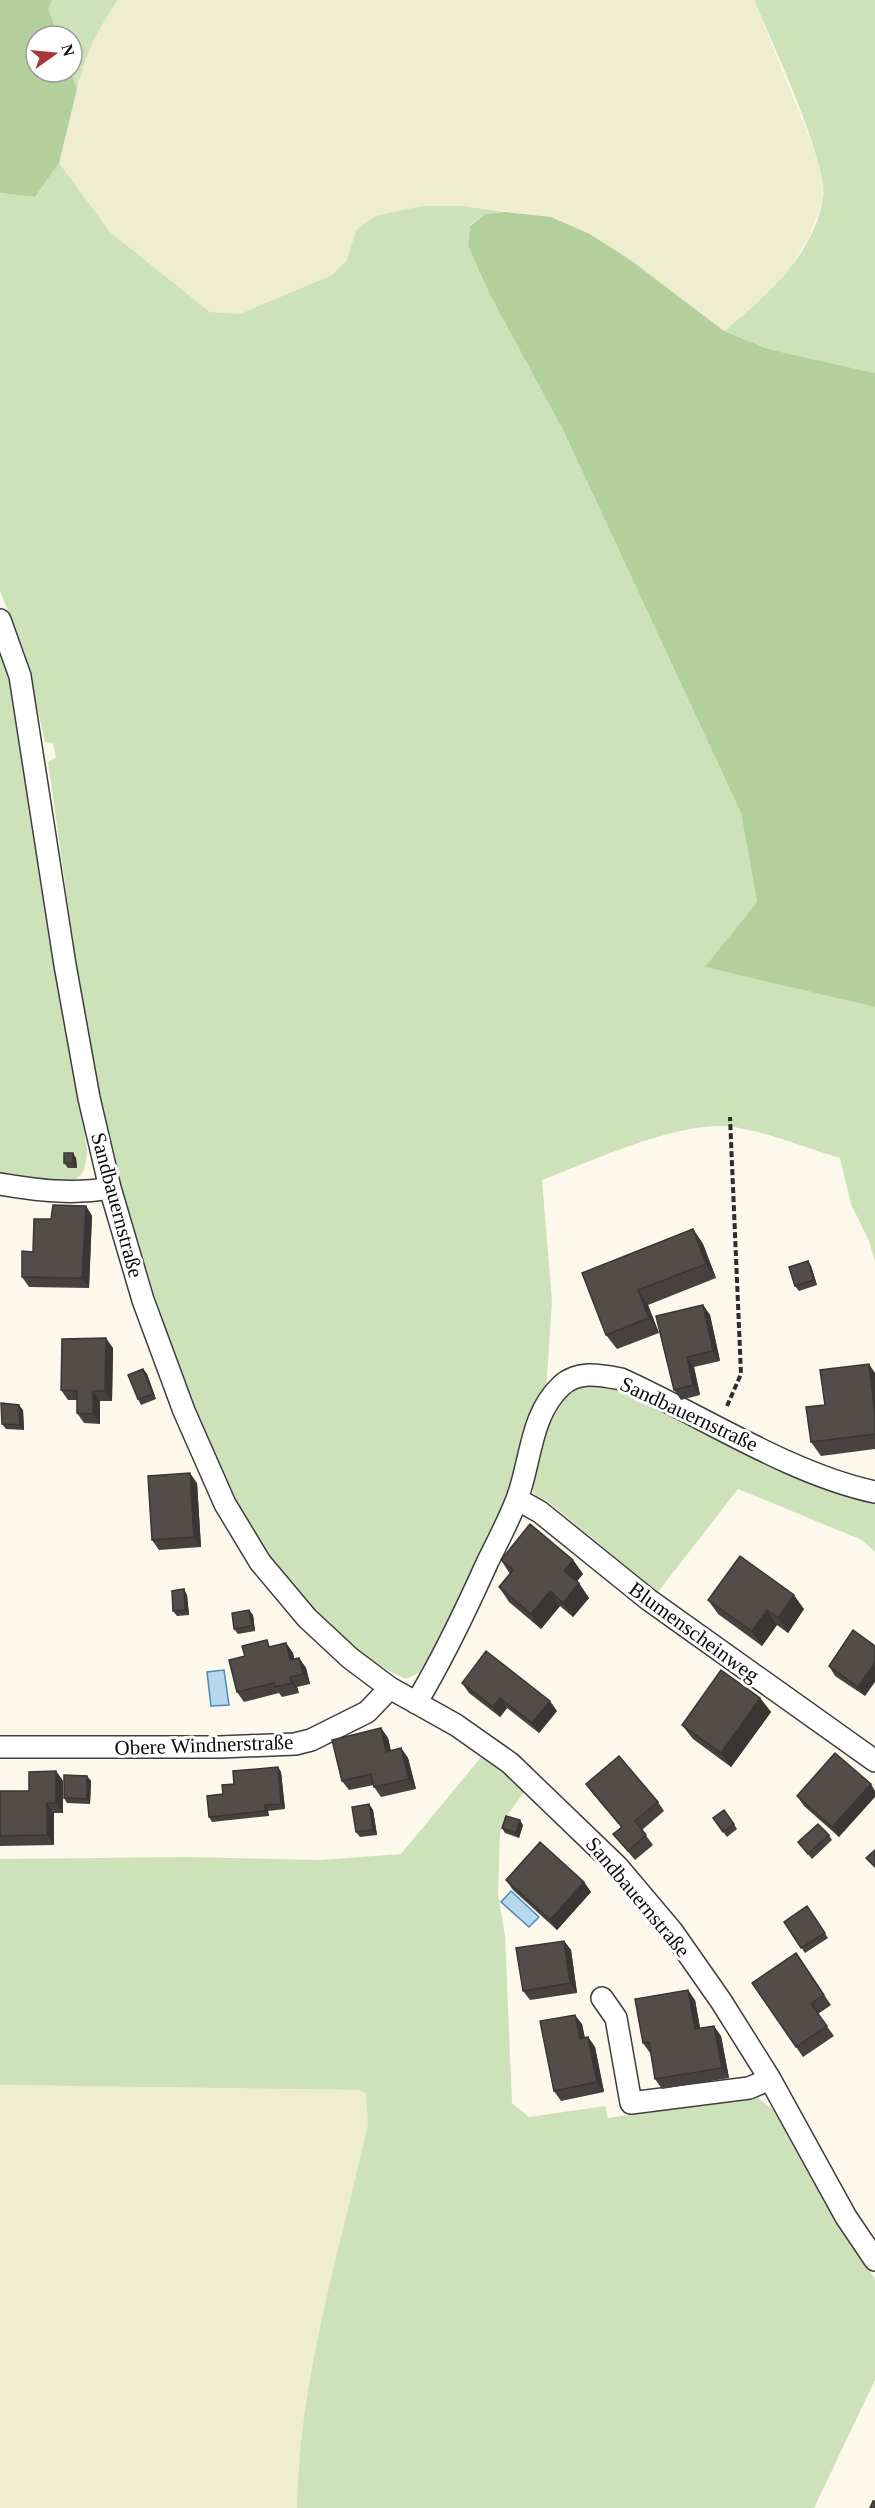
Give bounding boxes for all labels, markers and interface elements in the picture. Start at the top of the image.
north arrow [24,24,84,84]
text: N [58,42,78,58]
street label: Sandbauernstraße [86,1130,148,1280]
street label: Sandbauernstraße [616,1372,762,1456]
street label: Blumenscheinweg [624,1577,764,1688]
street label: Obere Windnerstraße [114,1730,294,1760]
street label: Sandbauernstraße [581,1832,695,1962]

